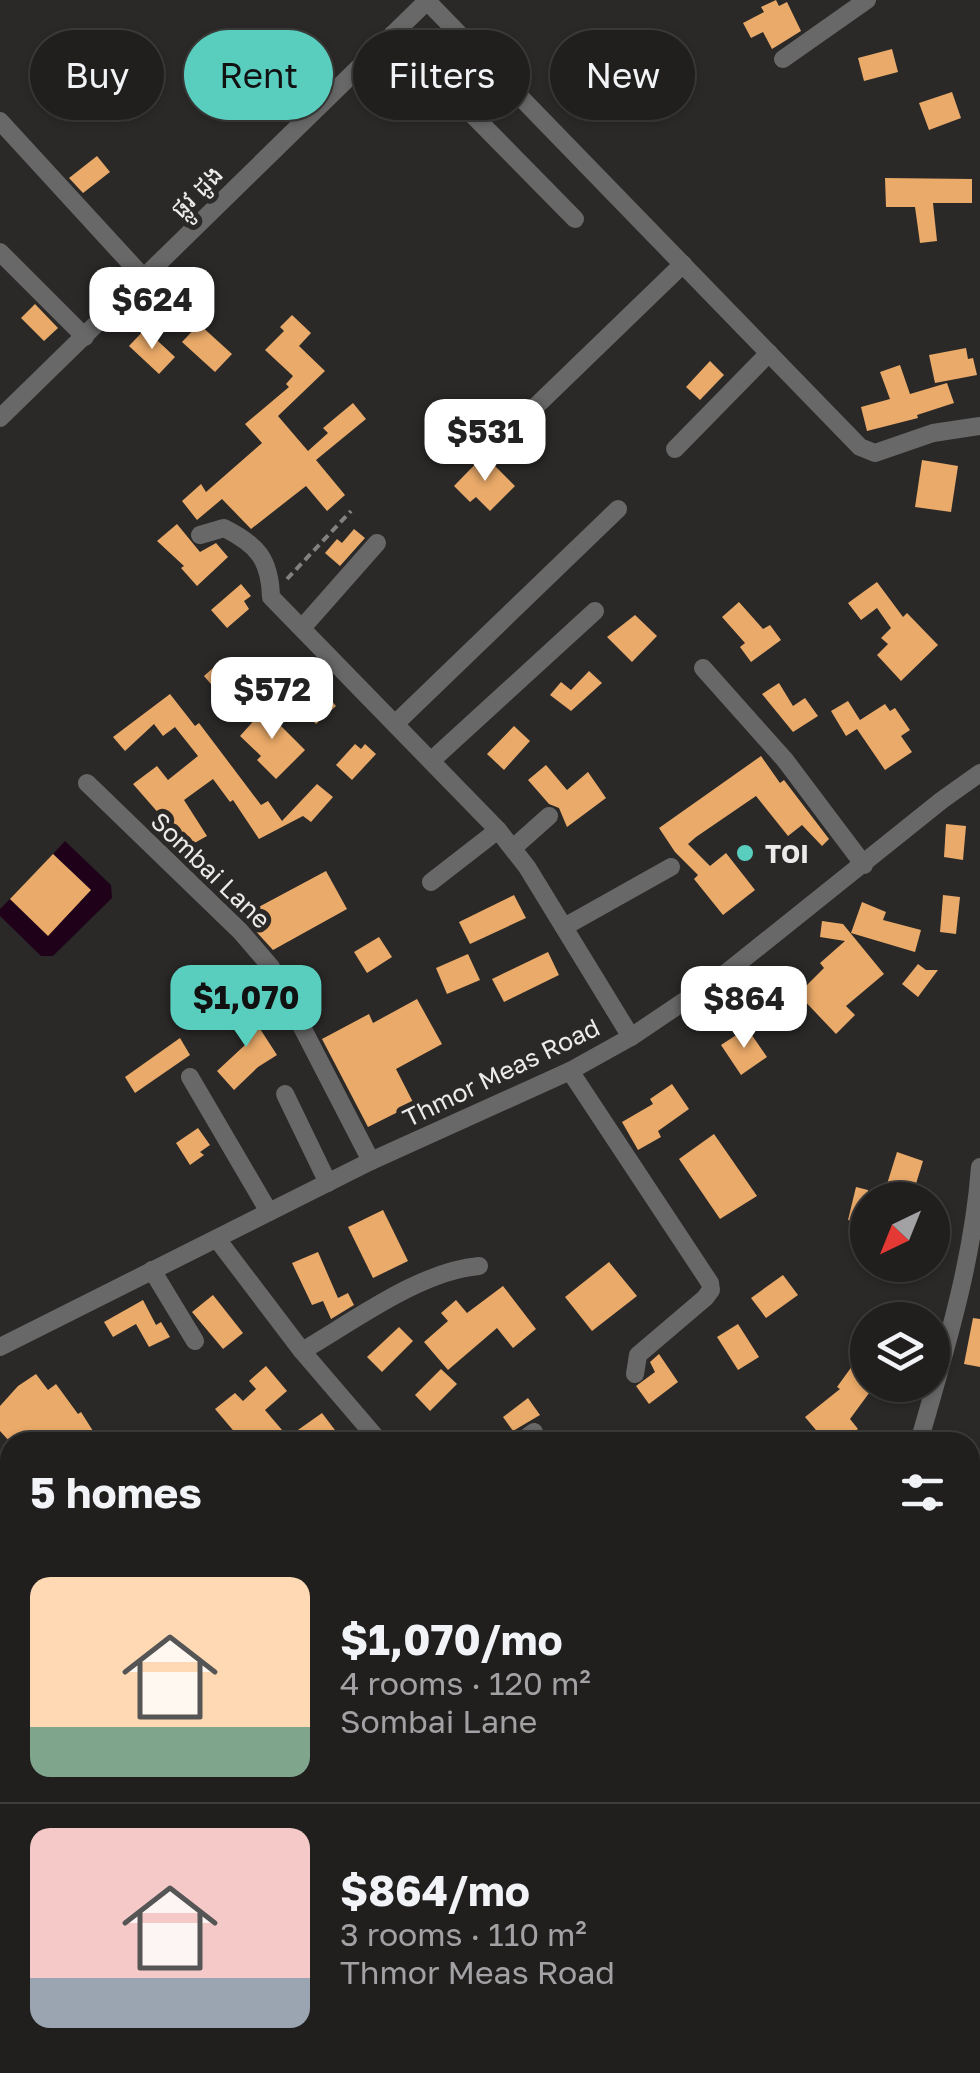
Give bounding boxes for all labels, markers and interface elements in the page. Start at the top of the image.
chip: Buy [30,30,164,120]
chip: Rent [184,30,333,120]
chip: Filters [353,30,530,120]
chip: New [550,30,695,120]
street label: ផ្លូវ ដូង [163,158,235,230]
pin: $624 [93,267,211,352]
text: $624 [111,280,193,318]
pin: $531 [426,399,544,484]
text: $531 [447,412,523,450]
pin: $572 [213,657,331,742]
text: $572 [233,670,311,708]
street label: Sombai Lane [145,805,277,935]
place label: TOI [765,838,809,869]
marker: TOI [734,842,756,864]
pin: $1,070 [165,965,327,1050]
pin: $864 [685,966,803,1051]
text: $1,070 [192,978,300,1016]
text: $864 [703,979,785,1017]
street label: Thmor Meas Road [398,1011,604,1133]
north arrow [850,1182,950,1282]
map controls [850,1182,950,1402]
button: layers [850,1302,950,1402]
icon: filters [895,1465,950,1520]
text: 5 homes [30,1467,202,1517]
text: $1,070/mo [340,1614,563,1664]
icon: home [110,1617,230,1737]
text: 4 rooms · 120 m² [340,1664,591,1702]
text: Sombai Lane [340,1702,537,1740]
text: $864/mo [340,1865,530,1915]
icon: home [110,1868,230,1988]
text: 3 rooms · 110 m² [340,1915,587,1953]
text: Thmor Meas Road [340,1953,615,1991]

